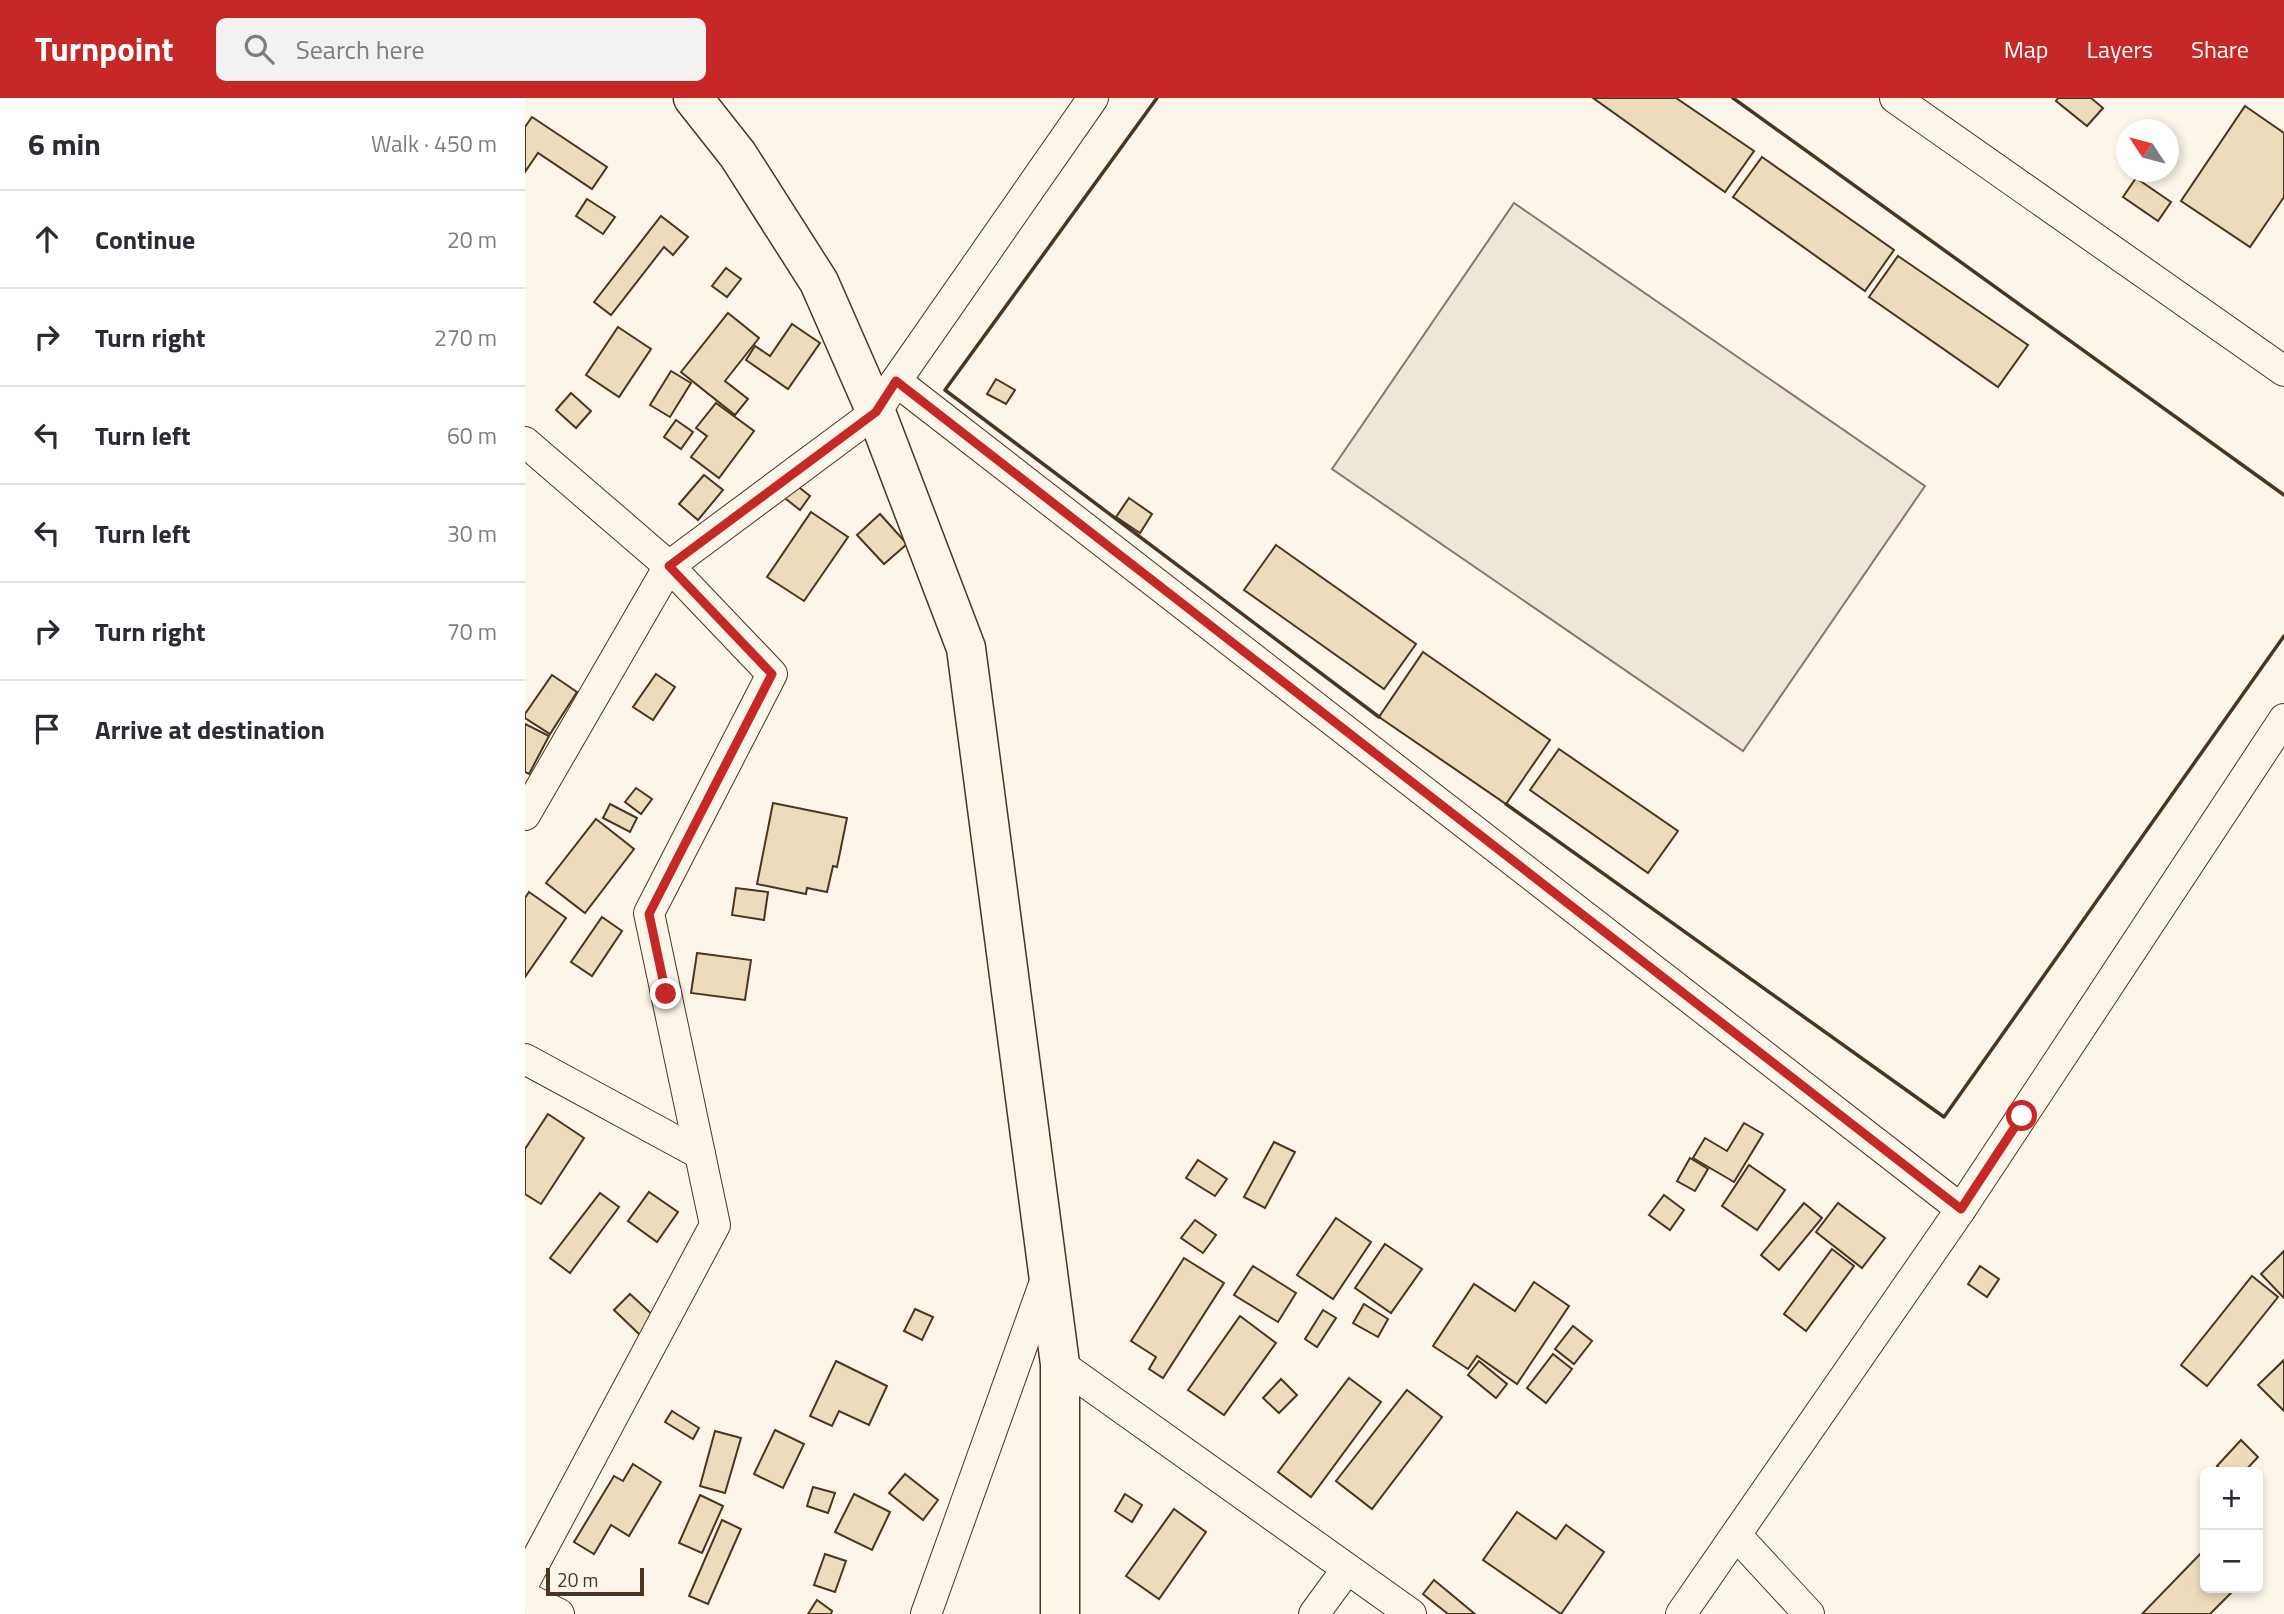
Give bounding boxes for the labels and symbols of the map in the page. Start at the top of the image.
north arrow [2116,119,2179,182]
route end [650,978,681,1009]
route start [2006,1100,2037,1131]
scale bar [546,1565,644,1597]

